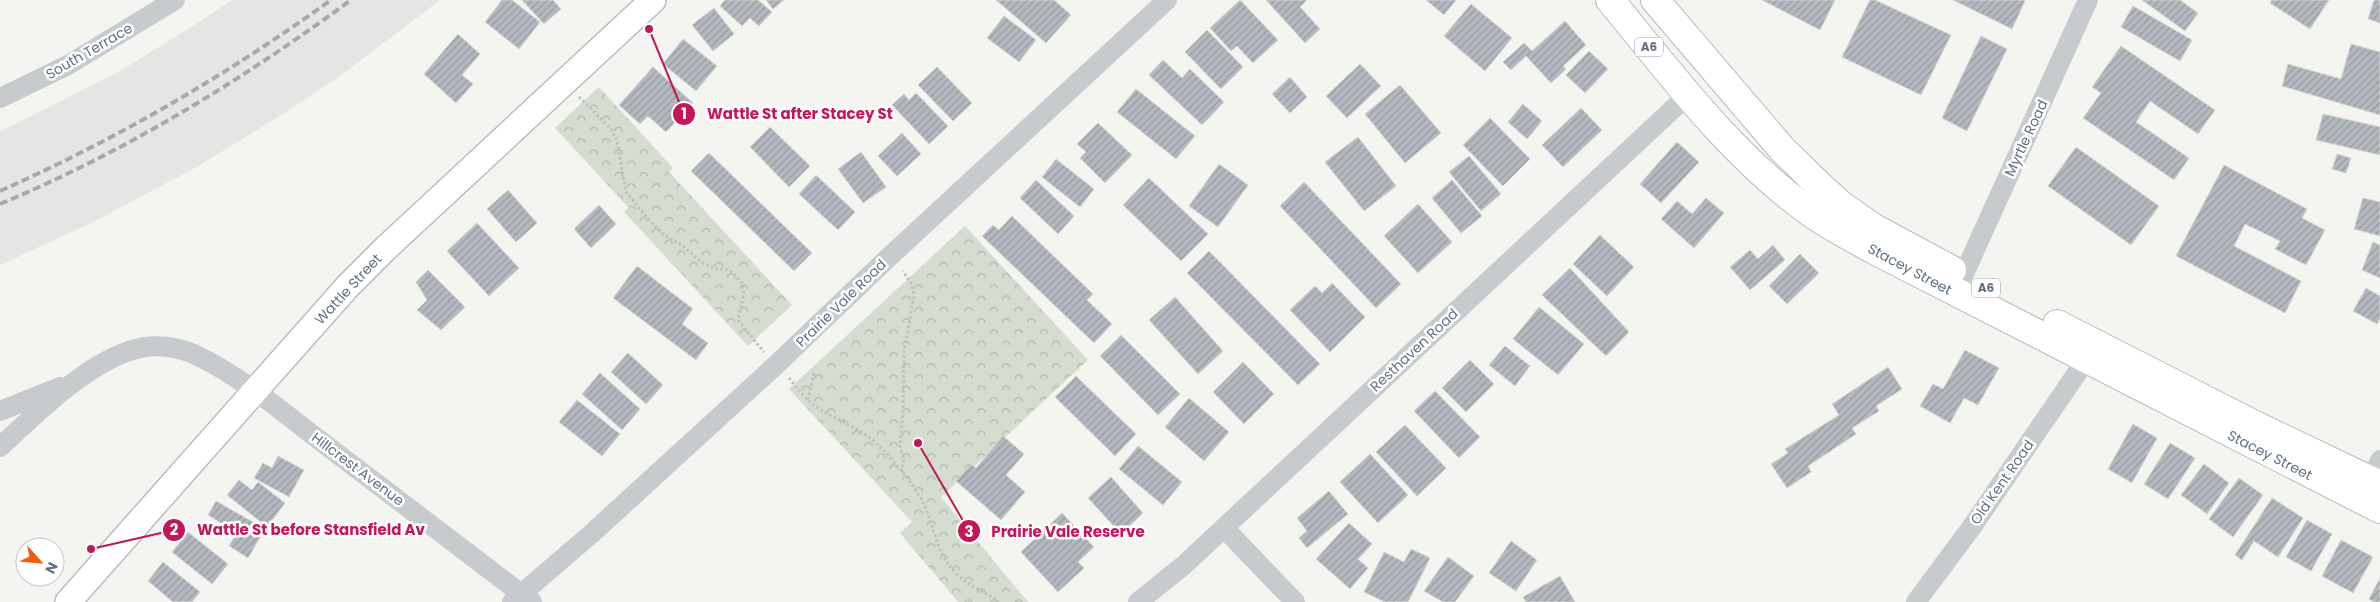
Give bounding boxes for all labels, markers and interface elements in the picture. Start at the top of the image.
street label: South Terrace [42,18,136,84]
road number: A6 [1635,38,1663,56]
street label: Myrtle Road [1999,96,2053,180]
callout: Wattle St after Stacey St [672,99,903,129]
text: 1 [681,103,687,124]
text: Wattle St after Stacey St [707,103,893,124]
street label: Stacey Street [1864,238,1956,300]
street label: Wattle Street [310,249,386,329]
street label: Prairie Vale Road [791,255,891,351]
road number: A6 [1972,278,2000,298]
street label: Resthaven Road [1366,304,1462,396]
street label: Stacey Street [2224,425,2316,485]
street label: Hillcrest Avenue [308,428,409,511]
street label: Old Kent Road [1965,436,2039,528]
callout: Wattle St before Stansfield Av [162,515,435,545]
callout: Prairie Vale Reserve [956,516,1155,546]
text: 2 [170,519,179,540]
text: Wattle St before Stansfield Av [197,519,426,540]
text: 3 [964,521,974,542]
text: Prairie Vale Reserve [991,521,1145,542]
north arrow [15,537,65,587]
text: N [40,559,63,577]

